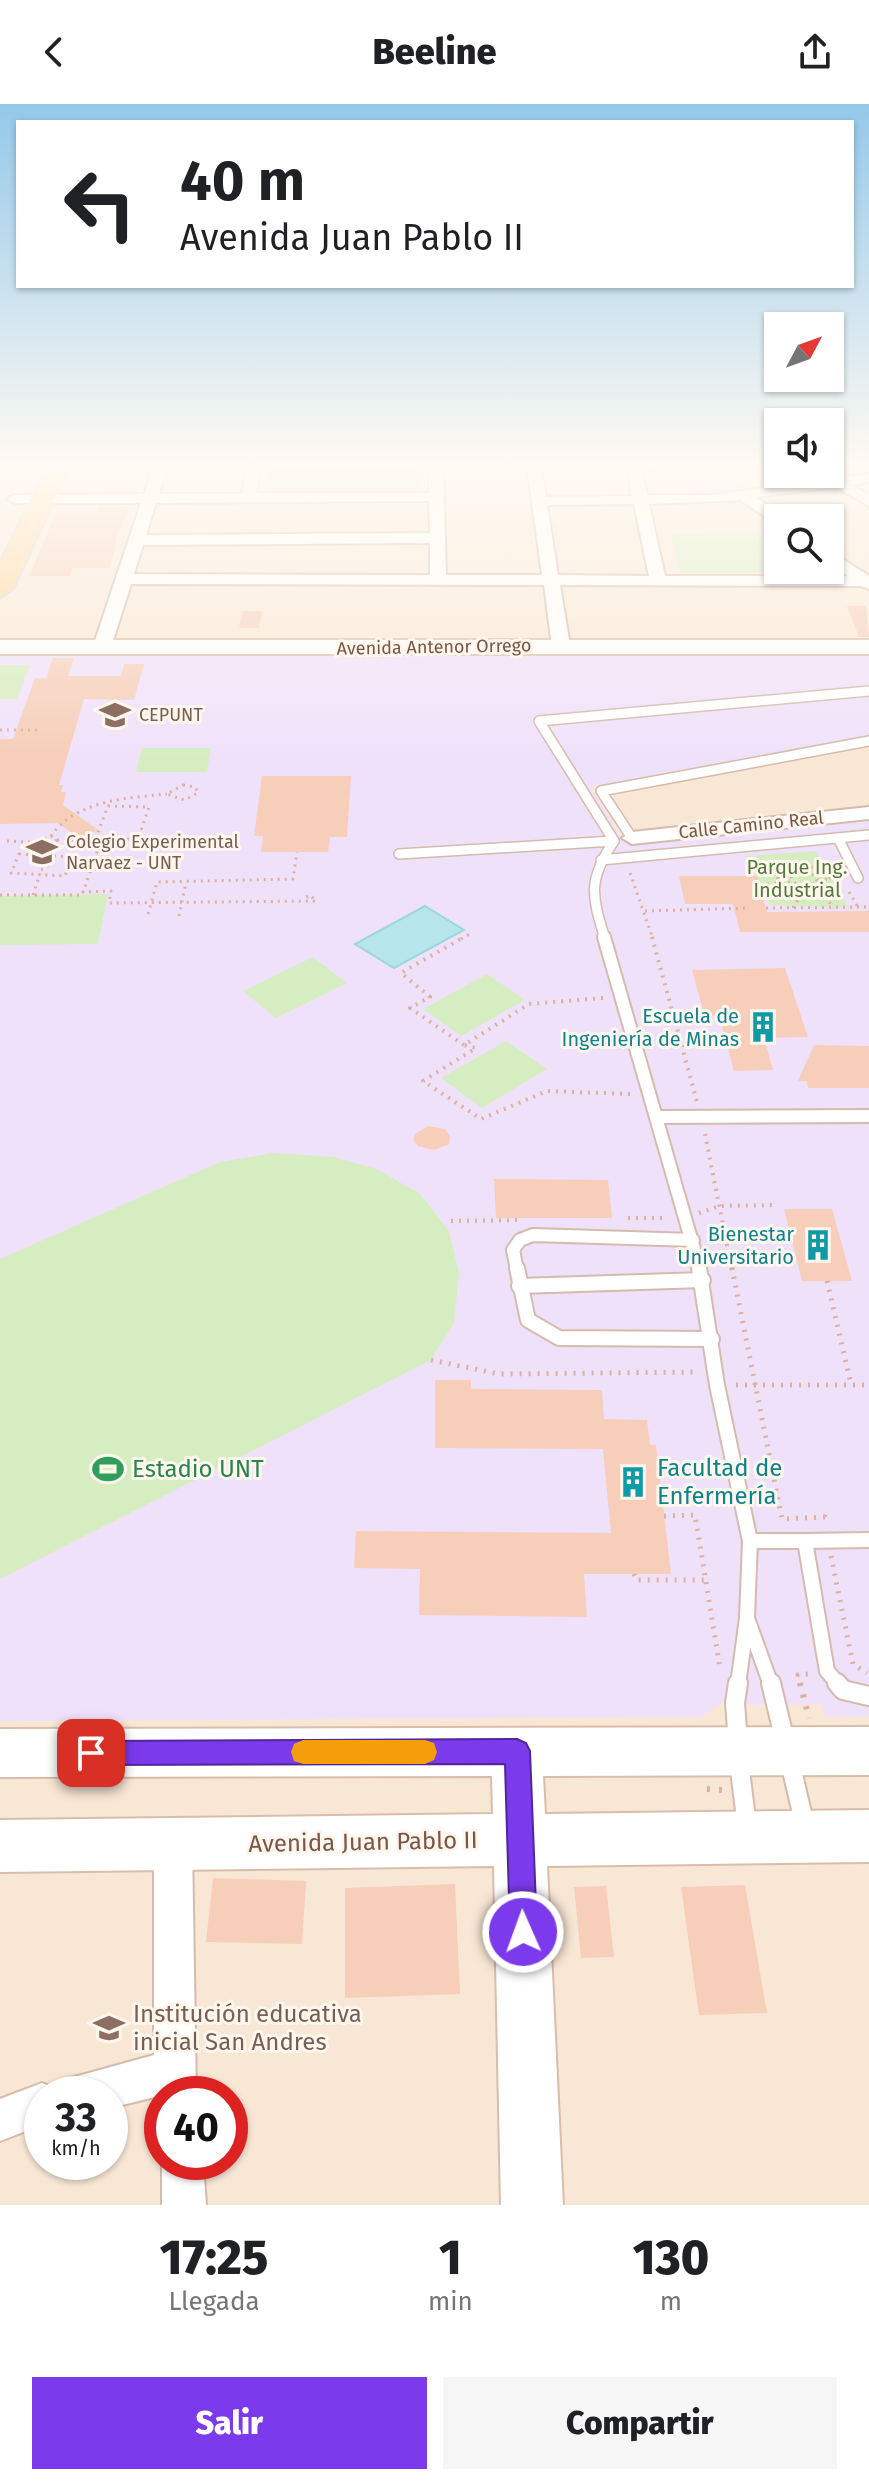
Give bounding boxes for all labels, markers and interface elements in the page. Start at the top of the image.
icon: back [32,30,76,74]
text: Beeline [373,30,496,74]
icon: share [793,30,837,74]
text: 40 m [180,148,305,215]
icon: left [48,152,152,256]
text: Avenida Juan Pablo II [180,216,524,260]
north arrow [764,312,844,392]
map controls [764,312,844,584]
button: sound [764,408,844,488]
button: search [764,504,844,584]
street label: Avenida Antenor Orrego [336,634,532,660]
school or university icon: CEPUNT [98,698,132,732]
place label: CEPUNT [139,704,203,726]
street label: Calle Camino Real [677,806,825,844]
place label: Colegio Experimental Narvaez - UNT [66,831,239,874]
school or university icon: Colegio Experimental Narvaez - UNT [25,835,59,869]
park label: Parque Ing. Industrial [746,855,848,902]
place label: Escuela de Ingeniería de Minas [562,1004,739,1051]
building icon: Escuela de Ingeniería de Minas [746,1010,780,1044]
place label: Bienestar Universitario [677,1222,794,1269]
building icon: Bienestar Universitario [801,1228,835,1262]
sports icon: Estadio UNT [91,1452,125,1486]
place label: Facultad de Enfermería [657,1454,782,1510]
place label: Estadio UNT [132,1455,264,1483]
building icon: Facultad de Enfermería [616,1465,650,1499]
pin [57,1719,125,1787]
icon: arrive [69,1731,113,1775]
street label: Avenida Juan Pablo II [248,1826,478,1858]
position arrow [481,1890,565,1974]
place label: Institución educativa inicial San Andres [133,2000,362,2056]
school or university icon: Institución educativa inicial San Andres [92,2011,126,2045]
speed limit sign: 40 [144,2076,248,2180]
text: 33 [55,2094,97,2142]
text: km/h [51,2136,101,2160]
text: 17:25 [160,2229,268,2287]
text: 1 [439,2229,462,2287]
text: 130 [633,2229,709,2287]
text: Llegada [168,2286,260,2317]
text: min [428,2286,473,2317]
text: m [660,2286,682,2317]
button: Salir [32,2377,427,2469]
button: Compartir [443,2377,837,2469]

